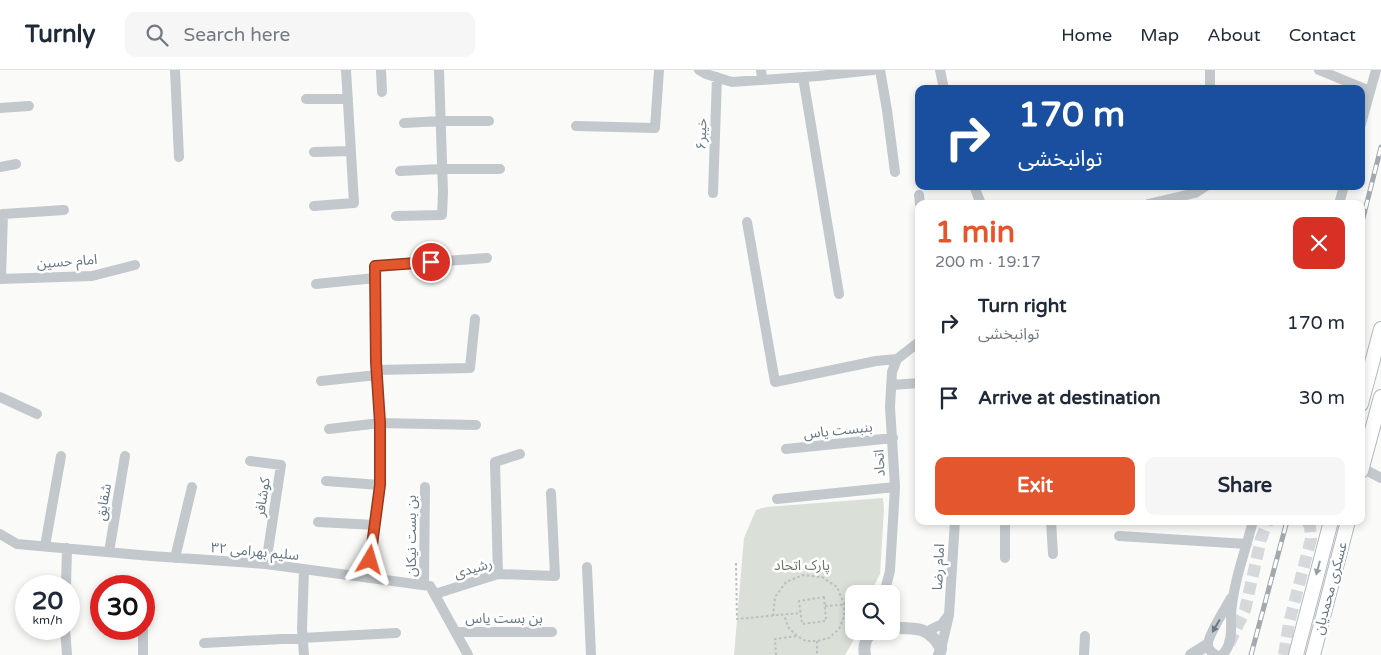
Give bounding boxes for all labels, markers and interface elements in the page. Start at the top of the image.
search box [125,12,475,57]
text: Turnly [25,20,95,49]
icon: search [143,21,171,49]
text: Search here [183,24,290,46]
text: Home [1061,24,1112,46]
text: Map [1140,24,1179,46]
text: About [1207,24,1261,46]
text: Contact [1289,24,1356,46]
text: 170 m [1018,94,1125,136]
icon: right [935,105,1000,170]
street label: خیبر۶ [692,118,711,150]
text: توانبخشی [1018,146,1103,172]
text: 1 min [935,214,1015,251]
button: close [1293,217,1345,269]
pin [410,241,452,283]
icon: arrive [417,248,445,276]
street label: امام حسین [36,251,98,274]
text: 200 m · 19:17 [935,252,1041,272]
text: Turn right [978,295,1066,317]
icon: right [935,309,963,337]
text: 170 m [1287,312,1345,334]
text: توانبخشی [978,324,1040,344]
icon: arrive [935,384,963,412]
text: Arrive at destination [978,387,1161,409]
text: 30 m [1299,387,1345,409]
street label: بنبست یاس [803,418,874,443]
street label: اتحاد [870,449,889,477]
button: Exit [935,457,1135,515]
button: Share [1145,457,1345,515]
street label: کوشافر [251,476,274,519]
street label: شقایق [92,482,116,522]
street label: بن بست نیکان [403,495,420,577]
position arrow [343,533,395,585]
street label: سلیم بهرامی ۳۲ [210,539,300,566]
street label: عسکری محمدیان [1310,540,1351,636]
street label: امام رضا [929,543,950,591]
street label: رشیدی [452,555,494,582]
park label: پارک اتحاد [774,557,830,575]
one-way arrow [1314,561,1322,576]
speed limit sign: 30 [90,575,155,640]
map controls [845,585,900,640]
button: search [845,585,900,640]
text: 20 [32,586,63,616]
street label: بن بست یاس [465,610,543,627]
text: km/h [32,613,63,627]
one-way arrow [1211,619,1220,633]

